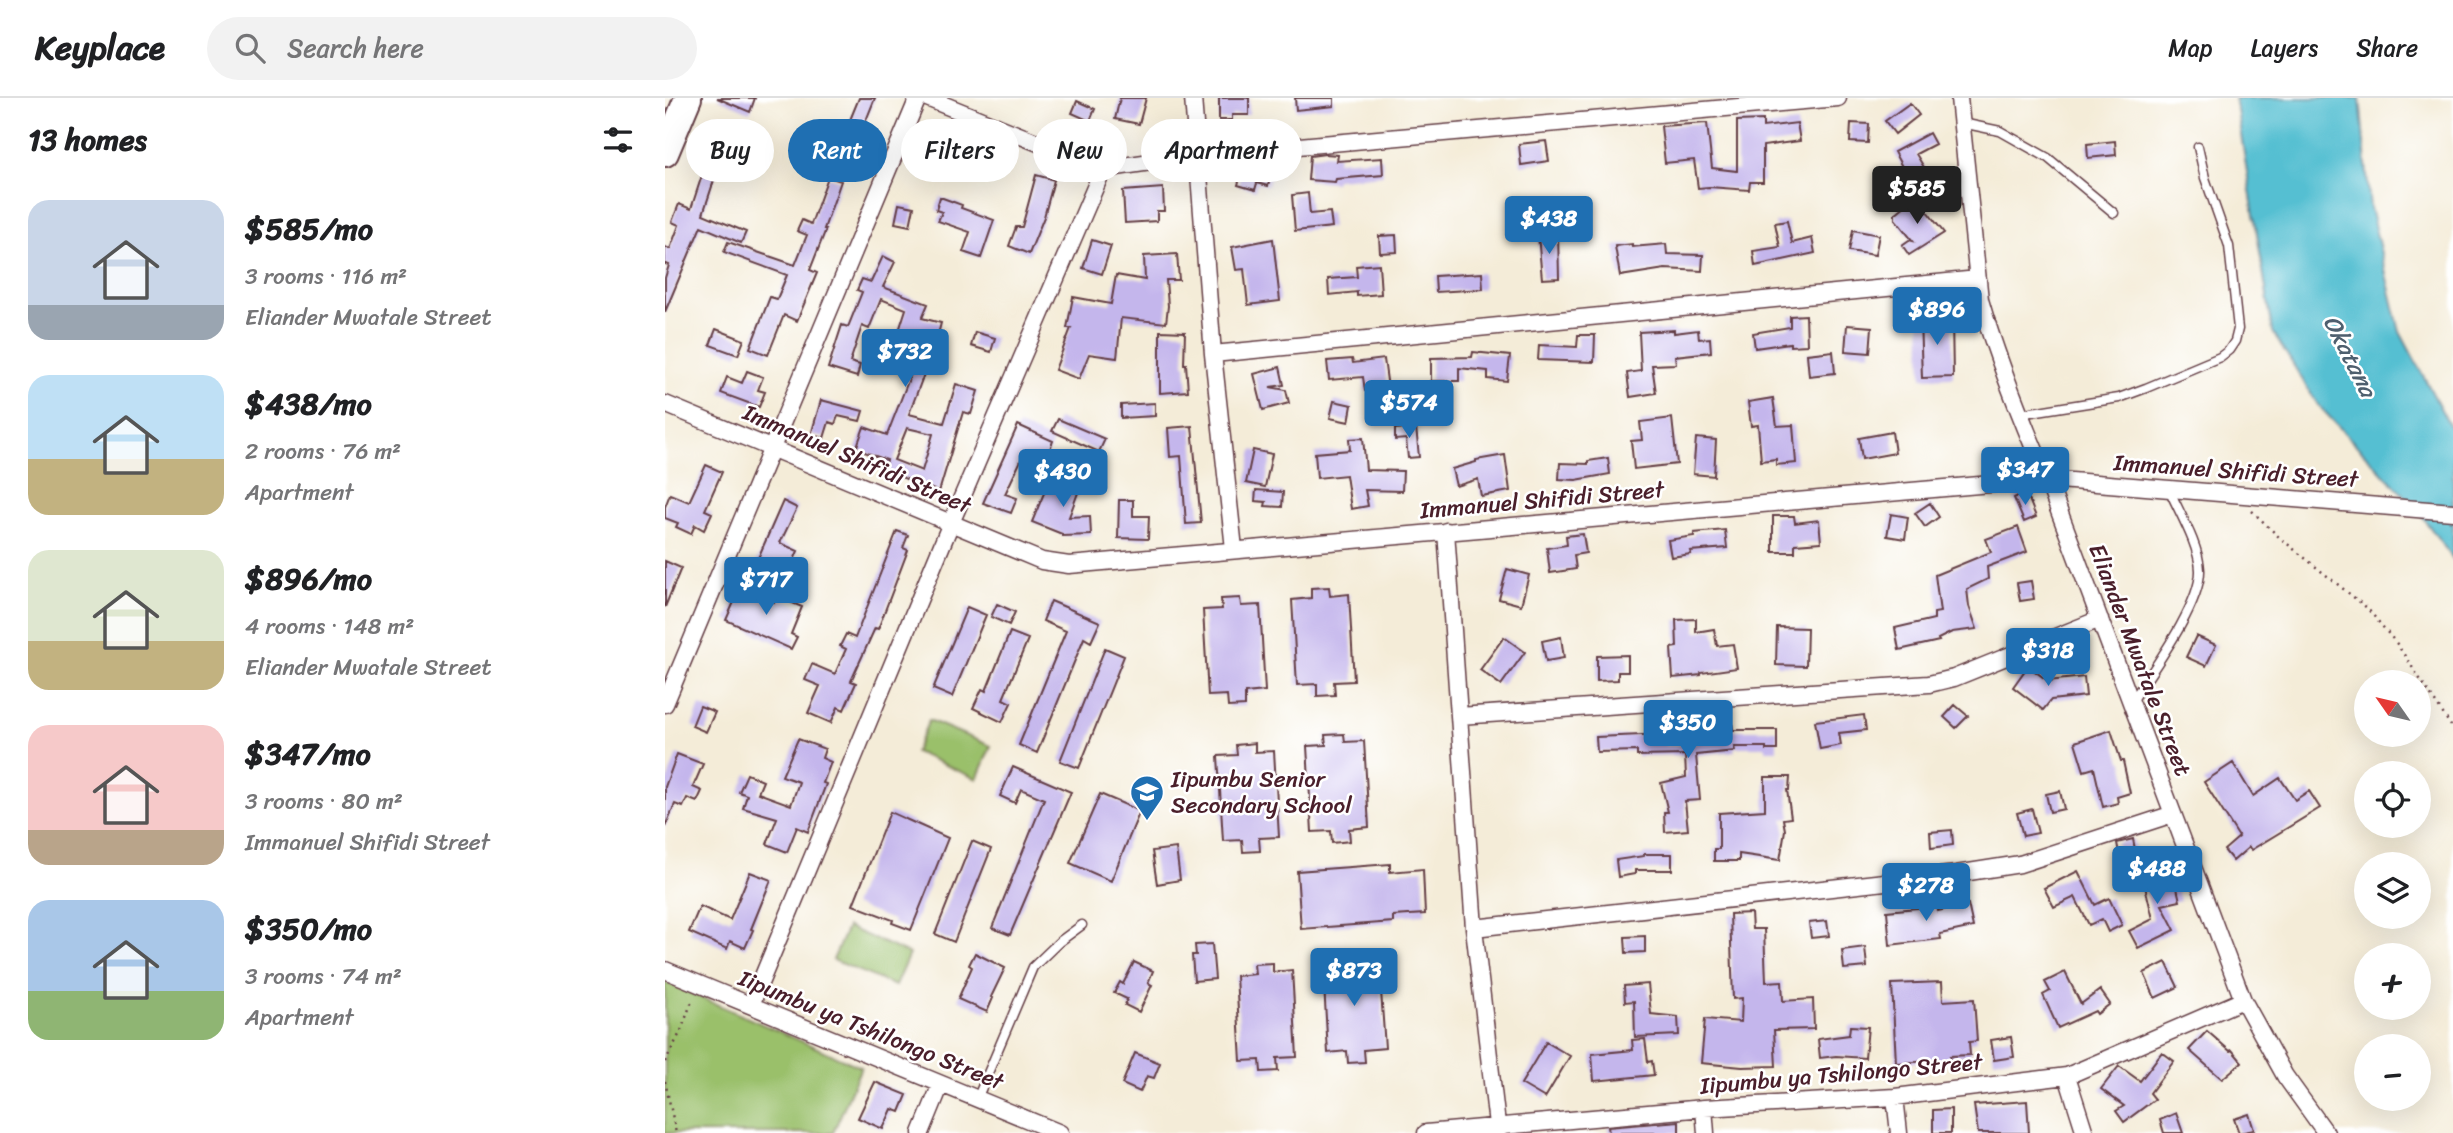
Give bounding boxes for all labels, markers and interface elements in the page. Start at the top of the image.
search box [207,17,697,80]
text: Keyplace [35,19,165,77]
text: Search here [287,25,424,71]
text: Map [2168,27,2213,69]
text: Layers [2251,27,2318,69]
text: Share [2356,27,2418,69]
icon: search [231,29,269,67]
text: 13 homes [28,113,147,167]
chip: Buy [686,119,774,182]
chip: Rent [788,119,887,182]
chip: Filters [901,119,1019,182]
chip: New [1033,119,1127,182]
chip: Apartment [1141,119,1302,182]
icon: filters [599,121,637,159]
pin: $585 [1876,166,1958,226]
text: $585 [1888,168,1946,209]
pin: $438 [1508,197,1590,256]
text: $438 [1521,198,1577,239]
text: $585/mo [245,202,373,256]
icon: home [84,228,168,312]
text: 3 rooms · 116 m² [245,256,407,297]
pin: $896 [1896,288,1978,347]
text: $896 [1909,289,1965,330]
text: Eliander Mwatale Street [245,297,492,338]
water label: Okatana [2311,307,2390,406]
pin: $732 [864,330,946,389]
text: $732 [878,331,932,372]
text: $438/mo [245,377,372,431]
pin: $574 [1368,380,1450,440]
text: $574 [1380,382,1438,423]
street label: Immanuel Shifidi Street [735,392,979,526]
icon: home [84,403,168,487]
text: 2 rooms · 76 m² [245,431,401,472]
street label: Immanuel Shifidi Street [2111,442,2361,500]
pin: $347 [1984,448,2066,507]
text: $347 [1997,449,2053,490]
pin: $430 [1022,450,1104,509]
text: $430 [1034,451,1092,492]
street label: Immanuel Shifidi Street [1417,469,1667,531]
text: Apartment [245,472,354,513]
street label: Eliander Mwatale Street [2077,538,2203,782]
text: $896/mo [245,552,372,606]
pin: $717 [725,558,807,617]
text: $717 [740,559,792,600]
icon: home [84,578,168,662]
text: 4 rooms · 148 m² [245,606,414,647]
pin: $318 [2007,628,2089,688]
text: $318 [2022,630,2074,671]
text: Eliander Mwatale Street [245,647,492,688]
north arrow [2354,670,2431,747]
map controls [2354,670,2431,1111]
pin: $350 [1647,700,1729,760]
text: $350 [1660,702,1716,743]
text: $347/mo [245,727,371,781]
icon: home [84,753,168,837]
place label: Iipumbu Senior Secondary School [1170,759,1352,826]
button: locate [2354,761,2431,838]
school or university icon: Iipumbu Senior Secondary School [1128,773,1166,822]
text: 3 rooms · 80 m² [245,781,403,822]
text: Immanuel Shifidi Street [245,822,490,863]
pin: $488 [2116,846,2198,906]
text: $488 [2128,848,2186,889]
button: layers [2354,852,2431,929]
pin: $278 [1885,864,1967,923]
text: $278 [1898,865,1954,906]
text: $350/mo [245,902,372,956]
icon: home [84,928,168,1012]
button: + [2354,943,2431,1020]
pin: $873 [1313,948,1395,1008]
text: $873 [1326,950,1382,991]
text: 3 rooms · 74 m² [245,956,402,997]
street label: Iipumbu ya Tshilongo Street [731,958,1012,1103]
text: Apartment [245,997,354,1038]
button: − [2354,1034,2431,1111]
street label: Iipumbu ya Tshilongo Street [1697,1041,1986,1107]

